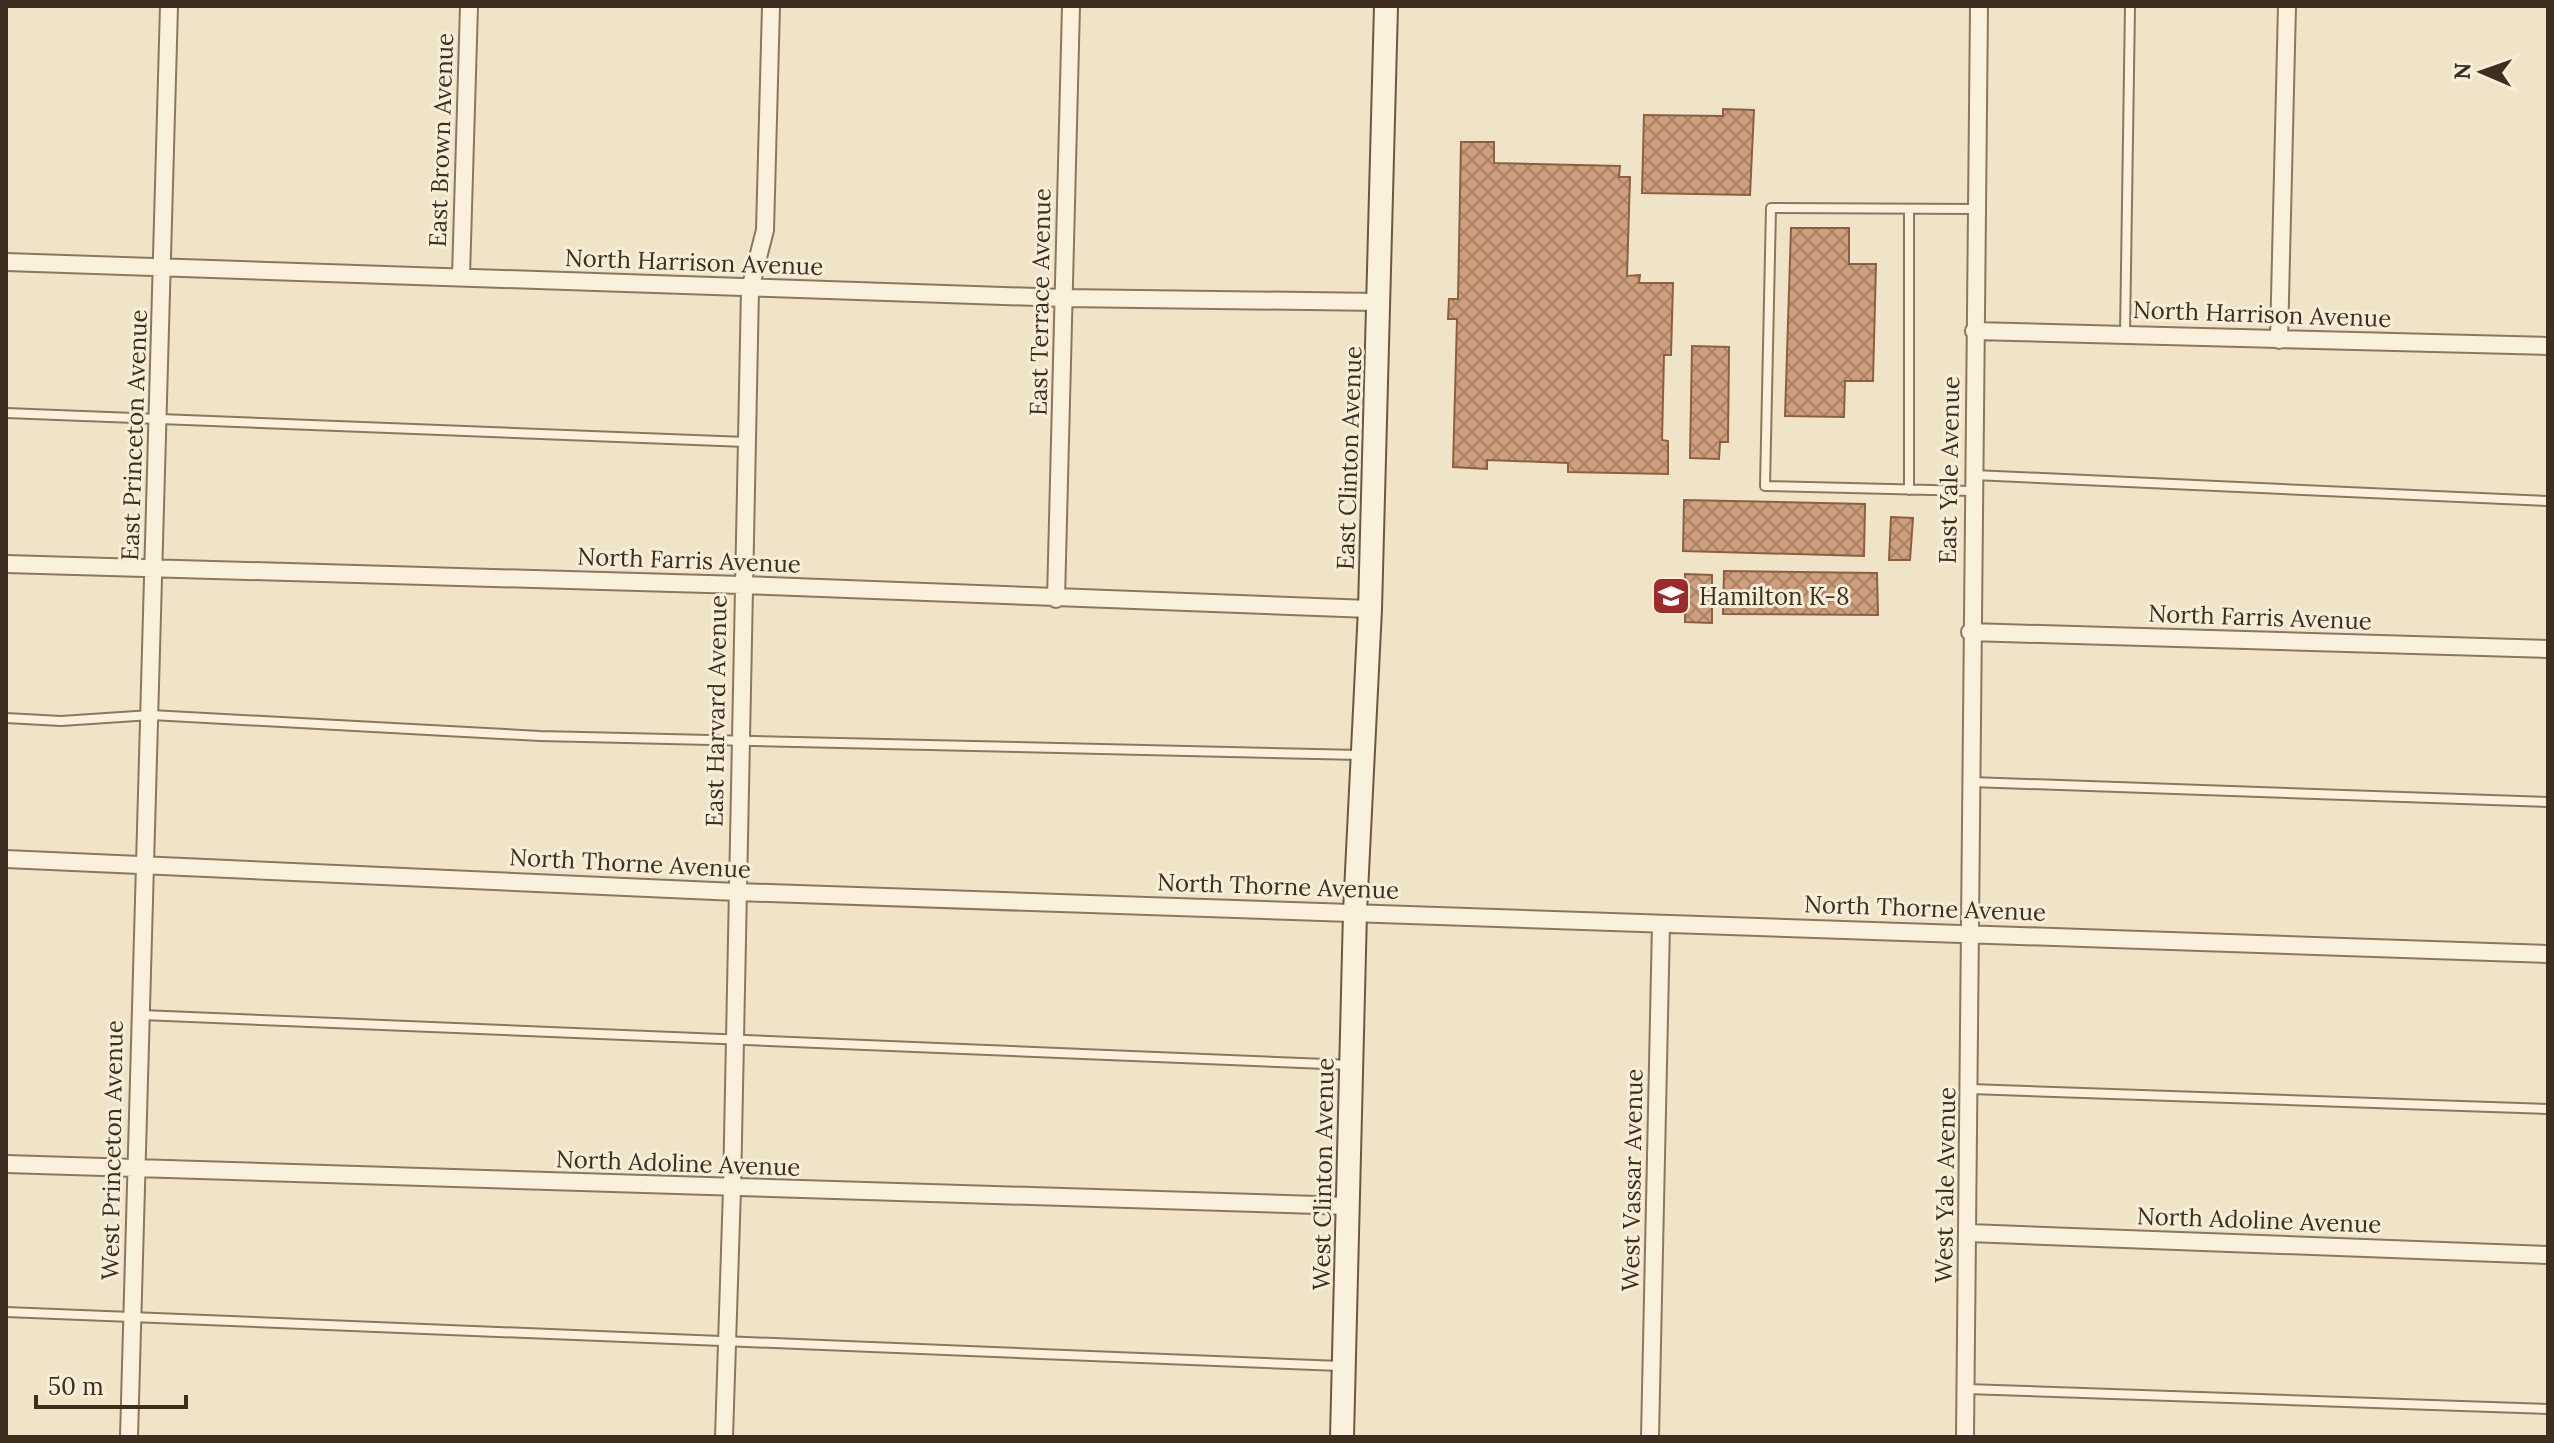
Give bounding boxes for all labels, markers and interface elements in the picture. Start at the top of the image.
street label: East Brown Avenue [422,32,460,248]
north arrow [2442,32,2522,112]
text: N [2448,62,2476,80]
street label: East Terrace Avenue [1023,188,1057,416]
street label: North Harrison Avenue [564,242,824,282]
street label: North Harrison Avenue [2132,294,2392,334]
street label: East Princeton Avenue [114,309,154,561]
street label: East Clinton Avenue [1330,345,1368,571]
street label: East Yale Avenue [1932,376,1966,564]
street label: North Farris Avenue [577,541,801,579]
school or university icon: Hamilton K-8 [1650,575,1692,617]
place label: Hamilton K-8 [1699,581,1849,612]
street label: East Harvard Avenue [698,595,734,827]
street label: North Farris Avenue [2148,598,2372,636]
street label: North Thorne Avenue [508,841,752,885]
street label: North Thorne Avenue [1156,866,1400,906]
street label: North Thorne Avenue [1803,888,2047,928]
street label: West Princeton Avenue [94,1020,130,1280]
street label: West Clinton Avenue [1305,1057,1341,1291]
street label: West Vassar Avenue [1615,1068,1649,1292]
street label: West Yale Avenue [1928,1087,1962,1283]
street label: North Adoline Avenue [555,1143,801,1183]
street label: North Adoline Avenue [2136,1200,2382,1240]
scale bar [36,1359,186,1409]
text: 50 m [48,1371,104,1402]

